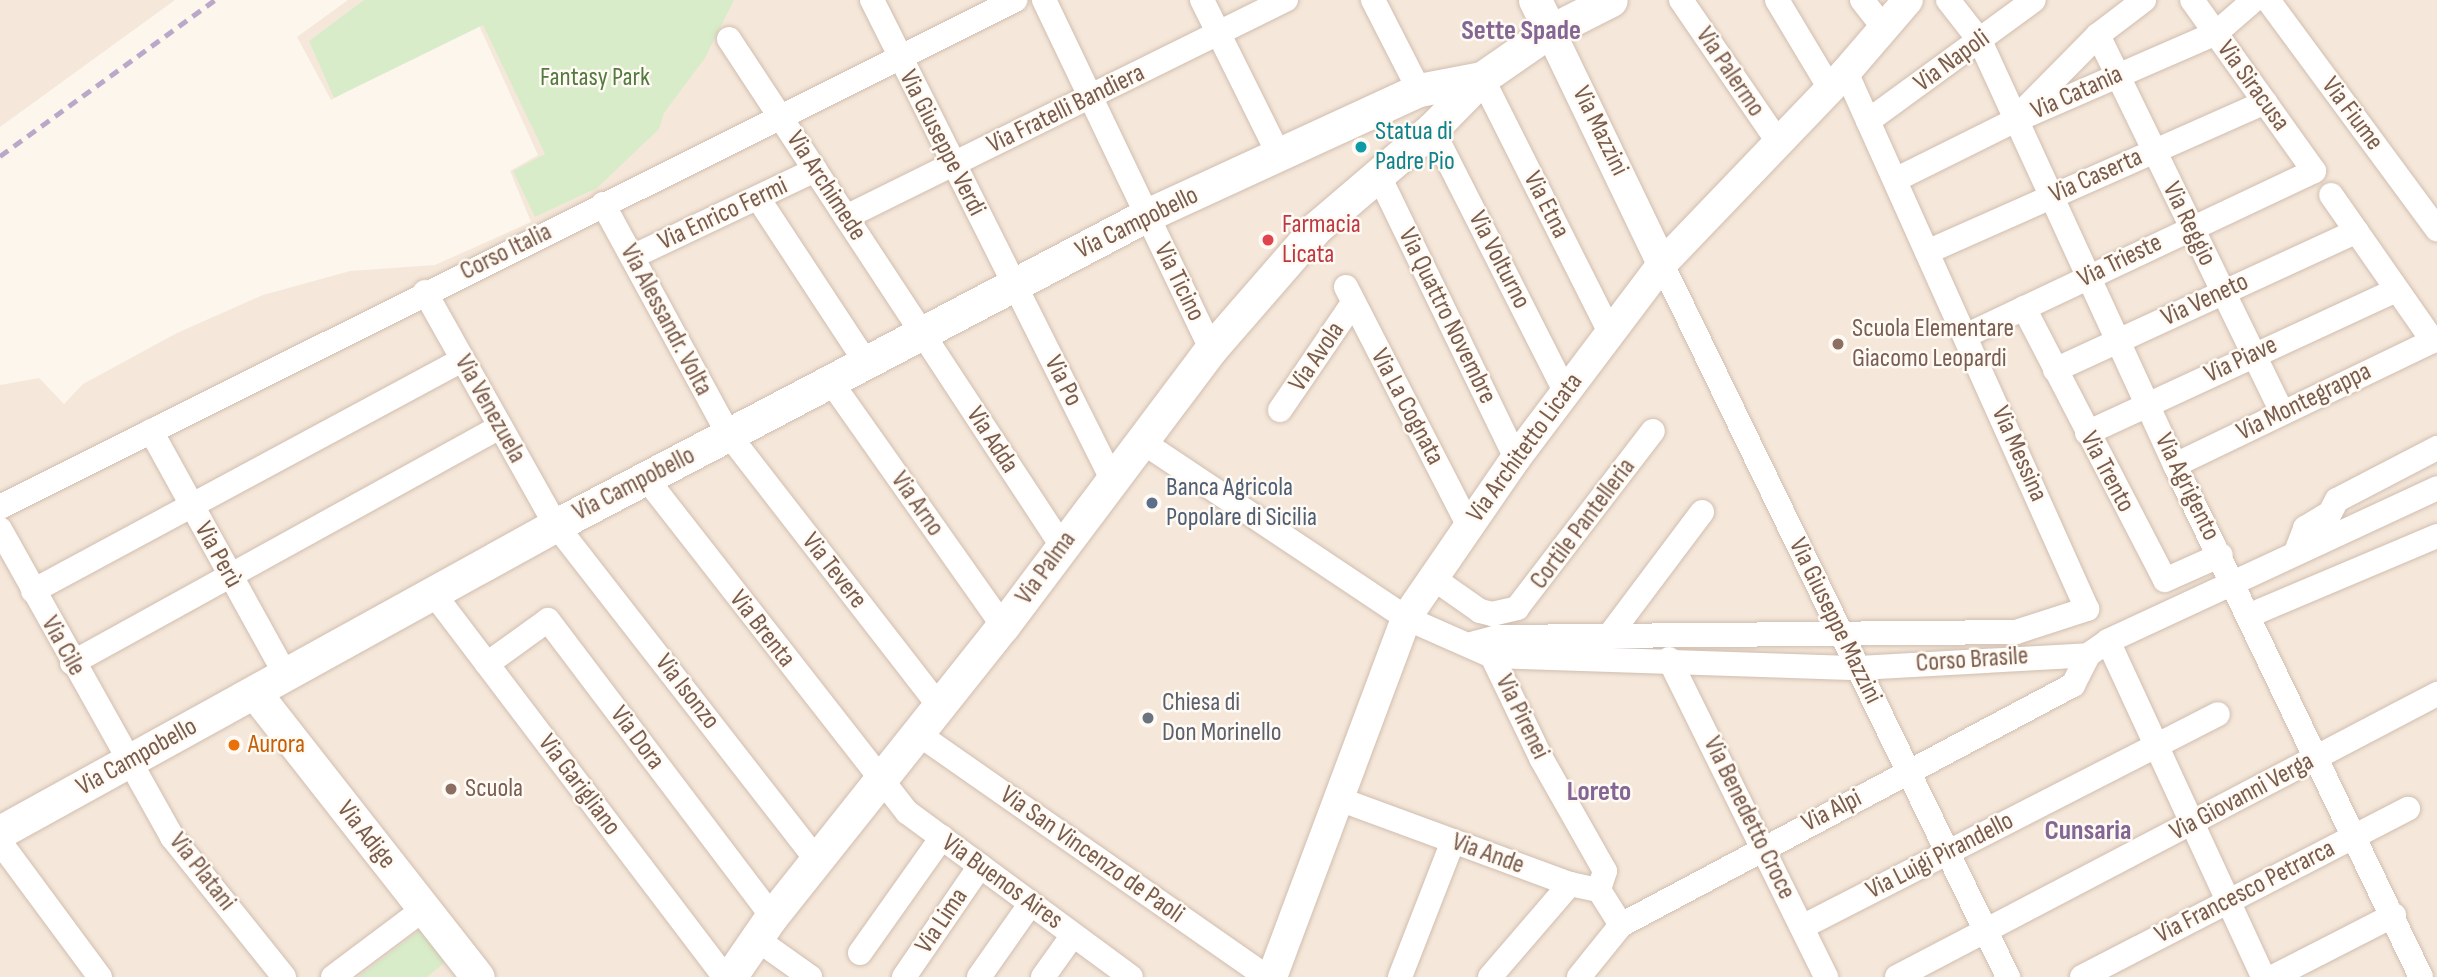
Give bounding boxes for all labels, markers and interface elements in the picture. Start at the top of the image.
district label: Sette Spade [1461,14,1581,48]
street label: Via Palermo [1689,21,1771,123]
street label: Via Napoli [1908,23,1996,99]
street label: Via Siracusa [2210,35,2296,137]
street label: Via Fratelli Bandiera [982,58,1150,160]
street label: Via Catania [2027,59,2127,127]
park label: Fantasy Park [540,62,650,94]
street label: Via Giuseppe Verdi [892,65,992,221]
street label: Via Fiume [2314,71,2390,157]
street label: Via Mazzini [1565,81,1635,181]
place label: Statua di Padre Pio [1375,116,1455,178]
street label: Via Archimede [779,125,873,247]
marker: Statua di Padre Pio [1353,139,1369,155]
street label: Via Caserta [2045,142,2147,210]
street label: Via Etna [1516,166,1576,244]
street label: Via Enrico Fermi [653,170,793,258]
street label: Via Reggio [2155,177,2223,271]
street label: Via Campobello [1070,180,1204,266]
street label: Via Volturno [1461,206,1537,314]
place label: Farmacia Licata [1282,209,1361,270]
street label: Corso Italia [455,217,557,287]
street label: Via Quattro Novembre [1391,223,1503,409]
street label: Via Trieste [2073,227,2167,295]
marker: Farmacia Licata [1260,232,1276,248]
street label: Via Ticino [1147,238,1211,326]
street label: Via Alessandr. Volta [613,239,719,401]
street label: Via Veneto [2157,266,2253,334]
place label: Scuola Elementare Giacomo Leopardi [1852,313,2014,374]
street label: Via Avola [1283,316,1351,398]
street label: Via Piave [2200,330,2282,390]
marker: Scuola Elementare Giacomo Leopardi [1830,336,1846,352]
street label: Via La Cognata [1363,344,1451,470]
street label: Via Venezuela [447,349,533,469]
street label: Via Po [1037,351,1089,411]
street label: Via Montegrappa [2232,356,2376,448]
street label: Via Architetto Licata [1460,367,1590,529]
street label: Via Adda [959,401,1025,479]
street label: Via Messina [1984,402,2054,506]
street label: Via Trento [2073,426,2141,518]
street label: Via Agrigento [2148,428,2226,546]
street label: Via Campobello [568,440,700,528]
street label: Cortile Pantelleria [1524,452,1642,596]
street label: Via Arno [884,466,950,542]
place label: Banca Agricola Popolare di Sicilia [1166,472,1317,534]
marker: Banca Agricola Popolare di Sicilia [1144,495,1160,511]
street label: Via Perù [187,517,249,593]
street label: Via Palma [1009,525,1083,611]
street label: Via Tevere [795,527,873,615]
street label: Via Giuseppe Mazzini [1781,533,1889,709]
street label: Via Brenta [722,584,802,674]
street label: Via Cile [34,611,92,681]
street label: Corso Brasile [1915,641,2029,679]
street label: Via Isonzo [648,648,726,736]
street label: Via Pirenei [1488,670,1556,764]
place label: Chiesa di Don Morinello [1162,687,1281,748]
street label: Via Dora [603,700,671,776]
marker: Chiesa di Don Morinello [1140,710,1156,726]
street label: Via Campobello [71,711,203,803]
street label: Via Garigliano [531,728,627,842]
place label: Aurora [248,729,305,761]
street label: Via Benedetto Croce [1696,732,1802,904]
marker: Aurora [226,737,242,753]
street label: Via Giovanni Verga [2165,746,2319,848]
place label: Scuola [465,773,523,805]
district label: Loreto [1567,775,1631,809]
street label: Via San Vincenzo de Paoli [994,780,1190,930]
marker: Scuola [443,781,459,797]
street label: Via Alpi [1797,783,1867,839]
street label: Via Adige [330,795,402,875]
street label: Via Luigi Pirandello [1861,806,2019,906]
district label: Cunsaria [2045,814,2131,848]
street label: Via Platani [162,827,242,917]
street label: Via Ande [1448,827,1528,881]
street label: Via Buenos Aires [935,828,1069,936]
street label: Via Francesco Petrarca [2150,833,2340,951]
street label: Via Lima [909,882,975,960]

